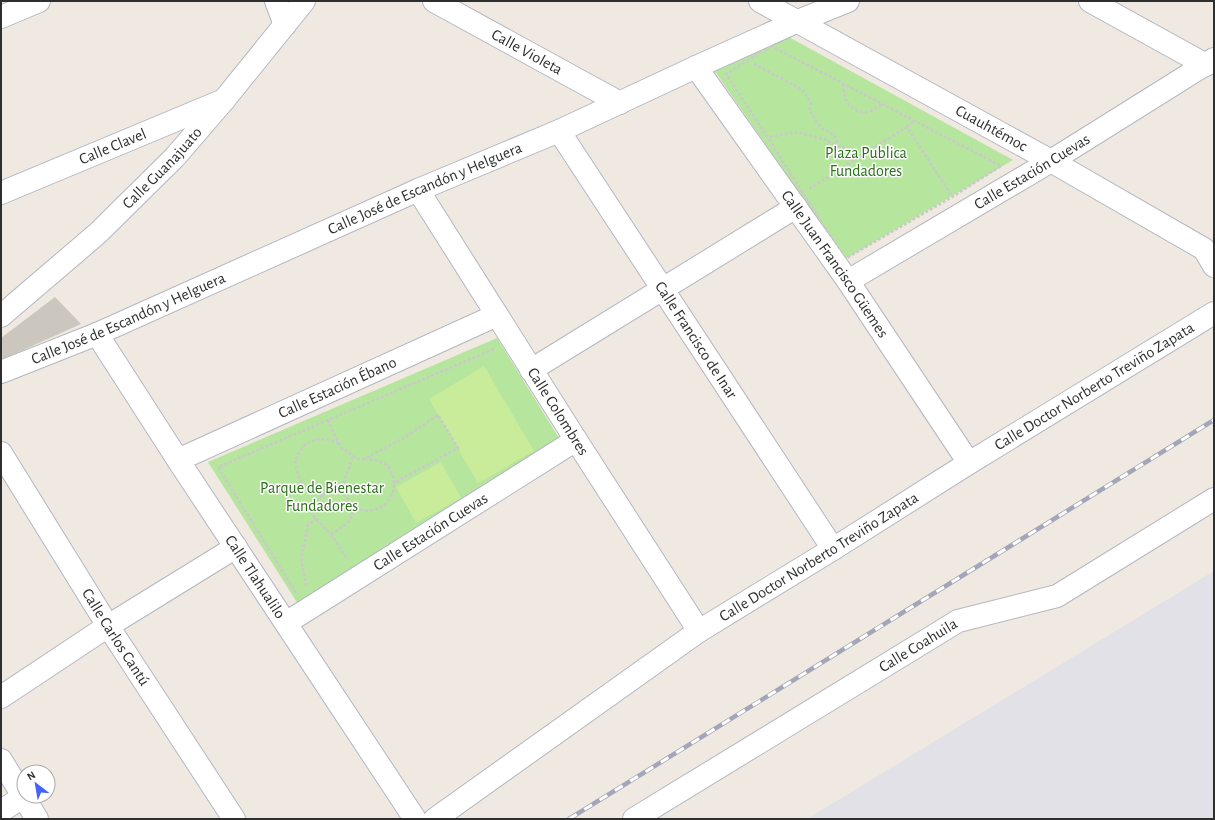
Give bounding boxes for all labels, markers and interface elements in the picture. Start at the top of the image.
street label: Calle Violeta [489,26,565,78]
street label: Cuauhtémoc [953,102,1030,154]
street label: Calle Guanajuato [119,124,205,212]
street label: Calle Clavel [77,125,149,167]
street label: Calle Estación Cuevas [971,131,1093,213]
street label: Calle José de Escandón y Helguera [325,139,524,237]
park label: Plaza Publica Fundadores [825,145,907,179]
street label: Calle Juan Francisco Güemes [778,187,891,341]
street label: Calle José de Escandón y Helguera [29,270,228,367]
street label: Calle Francisco de Inar [652,279,741,402]
street label: Calle Doctor Norberto Treviño Zapata [992,319,1197,453]
street label: Calle Estación Ébano [276,354,399,421]
street label: Calle Colombres [524,365,592,458]
park label: Parque de Bienestar Fundadores [260,480,385,514]
street label: Calle Doctor Norberto Treviño Zapata [717,489,921,625]
street label: Calle Estación Cuevas [371,490,491,574]
street label: Calle Tlahualilo [222,532,289,622]
street label: Calle Carlos Cantú [79,586,153,689]
street label: Calle Coahuila [876,615,960,675]
north arrow [16,764,56,804]
text: N [25,769,37,783]

